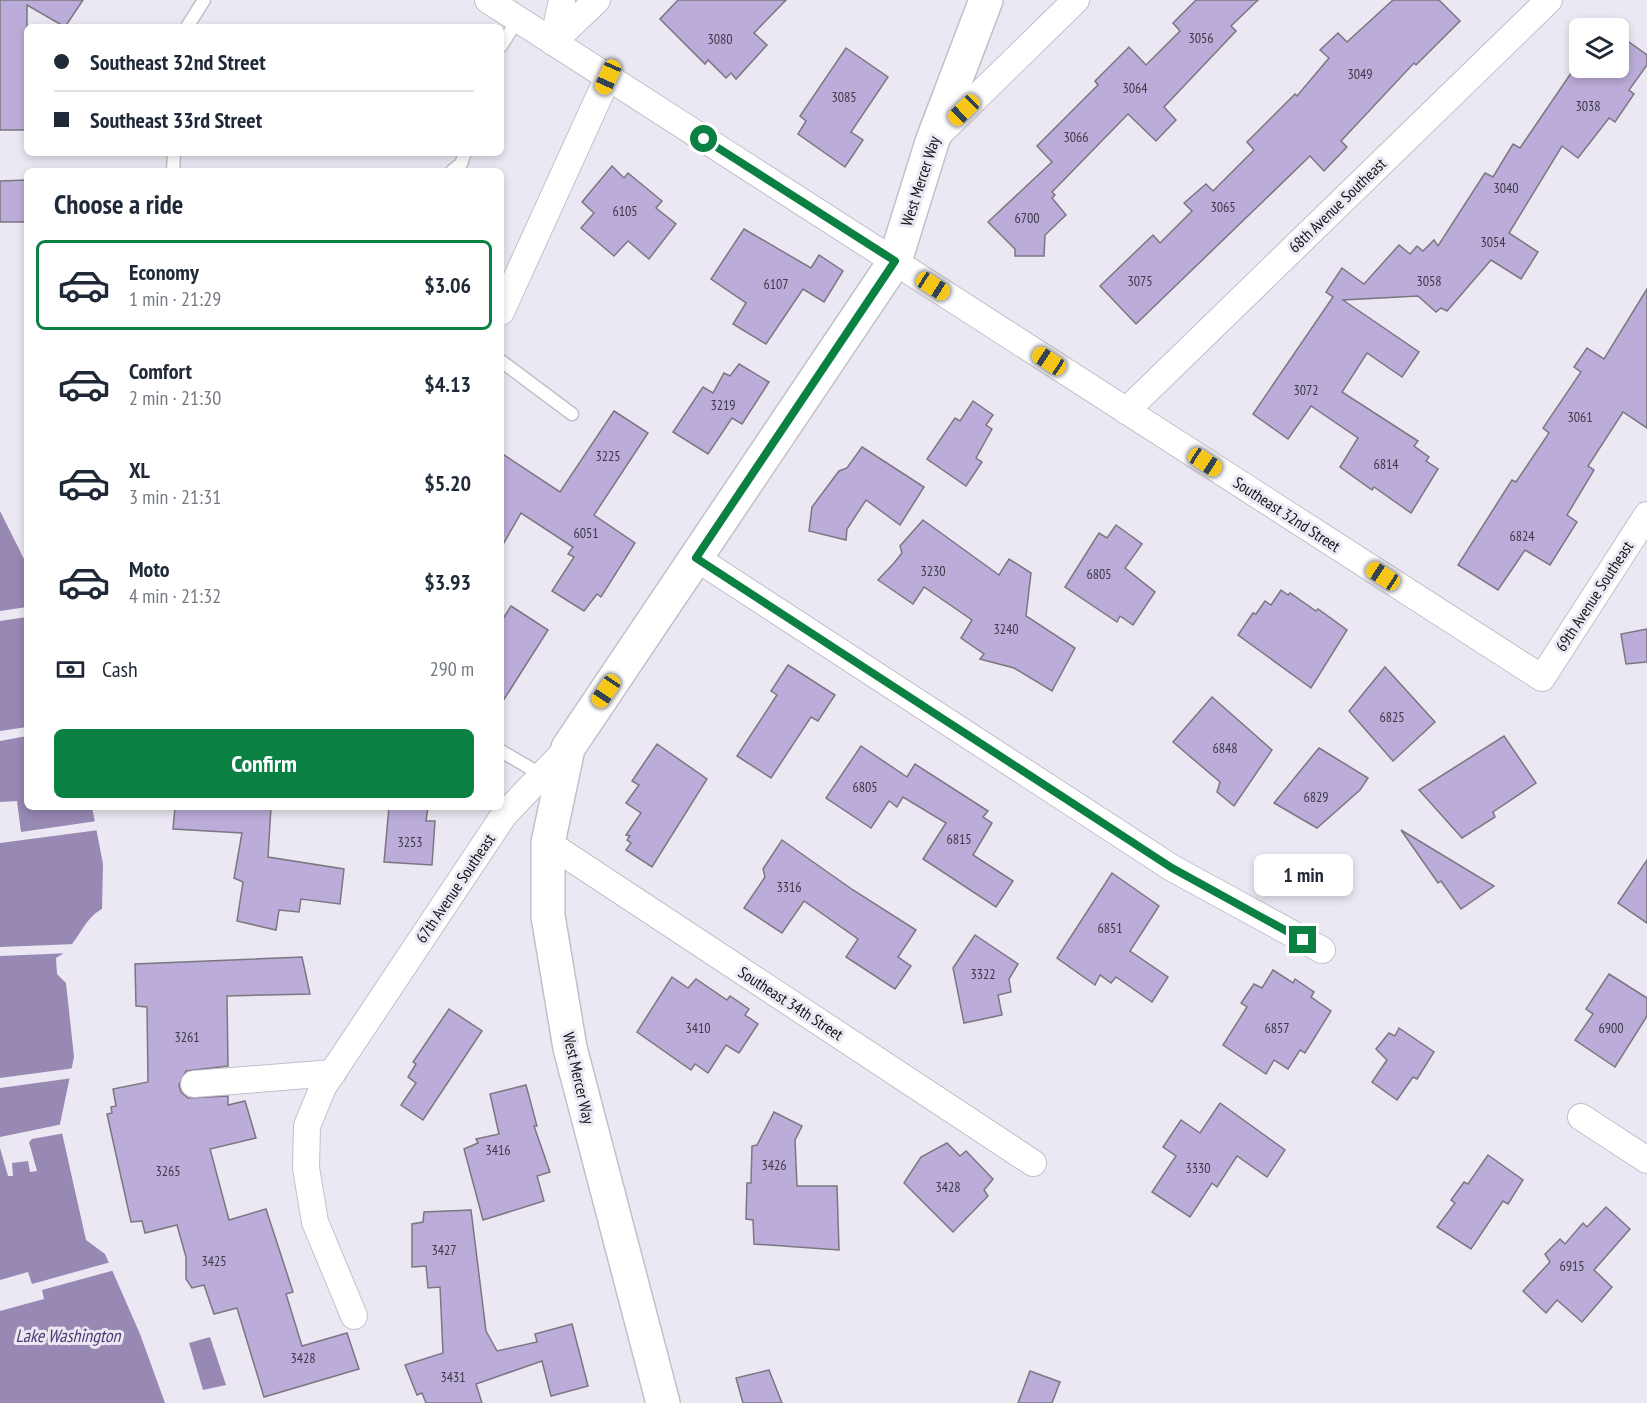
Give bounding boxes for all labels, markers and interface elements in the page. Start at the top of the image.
map controls [1569,18,1629,78]
button: layers [1569,18,1629,78]
house number: 3056 [1188,29,1214,47]
house number: 3080 [707,30,733,48]
text: Southeast 32nd Street [90,48,266,76]
car [592,57,624,97]
house number: 3049 [1347,65,1373,83]
house number: 3064 [1122,79,1148,97]
house number: 3085 [831,88,857,106]
car [945,91,983,129]
house number: 3038 [1575,97,1601,115]
text: Southeast 33rd Street [90,106,262,134]
route start [690,125,717,152]
house number: 3066 [1063,128,1089,146]
street label: West Mercer Way [896,134,944,228]
street label: 68th Avenue Southeast [1284,153,1390,257]
house number: 3040 [1493,179,1519,197]
text: Choose a ride [54,187,183,221]
house number: 3065 [1210,198,1236,216]
house number: 6105 [612,202,638,220]
house number: 6700 [1014,209,1040,227]
house number: 3054 [1480,233,1506,251]
icon: car [57,258,111,312]
text: Economy [129,258,199,286]
car [913,269,953,303]
text: $3.06 [424,271,471,299]
house number: 3075 [1127,272,1153,290]
house number: 3058 [1416,272,1442,290]
house number: 6107 [763,275,789,293]
text: 1 min · 21:29 [129,286,221,312]
car [1029,344,1069,378]
icon: car [57,357,111,411]
text: Comfort [129,357,192,385]
text: $4.13 [424,370,471,398]
house number: 3072 [1293,381,1319,399]
text: 2 min · 21:30 [129,385,221,411]
house number: 3219 [710,396,736,414]
house number: 3061 [1567,408,1593,426]
car [1185,445,1225,479]
house number: 3225 [595,447,621,465]
house number: 6814 [1373,455,1399,473]
icon: car [57,456,111,510]
text: XL [129,456,150,484]
text: $5.20 [424,469,471,497]
street label: Southeast 32nd Street [1230,472,1345,556]
text: 3 min · 21:31 [129,484,221,510]
house number: 6051 [573,524,599,542]
house number: 6824 [1509,527,1535,545]
street label: 69th Avenue Southeast [1551,537,1637,655]
icon: car [57,555,111,609]
text: Moto [129,555,170,583]
car [1363,559,1403,593]
house number: 3230 [920,562,946,580]
house number: 6805 [1086,565,1112,583]
text: $3.93 [424,568,471,596]
text: 4 min · 21:32 [129,583,221,609]
house number: 3240 [993,620,1019,638]
icon: cash [54,653,87,686]
text: Cash [102,655,138,683]
text: 290 m [430,656,474,682]
car [588,671,624,711]
house number: 6825 [1379,708,1405,726]
button: Confirm [54,729,474,798]
house number: 6848 [1212,739,1238,757]
house number: 6805 [852,778,878,796]
house number: 6829 [1303,788,1329,806]
street label: 67th Avenue Southeast [411,829,499,946]
house number: 6815 [946,830,972,848]
house number: 3253 [397,833,423,851]
callout: 1 min [1254,853,1352,895]
text: 1 min [1283,862,1324,888]
house number: 3316 [776,878,802,896]
house number: 6851 [1097,919,1123,937]
route end [1289,926,1316,953]
street label: Southeast 34th Street [735,962,848,1045]
house number: 3322 [970,965,996,983]
house number: 3410 [685,1019,711,1037]
house number: 6857 [1264,1019,1290,1037]
house number: 6900 [1598,1019,1624,1037]
house number: 3261 [174,1028,200,1046]
street label: West Mercer Way [559,1030,599,1126]
house number: 3416 [485,1141,511,1159]
house number: 3426 [761,1156,787,1174]
house number: 3330 [1185,1159,1211,1177]
house number: 3265 [155,1162,181,1180]
house number: 3428 [935,1178,961,1196]
house number: 3427 [431,1241,457,1259]
house number: 3425 [201,1252,227,1270]
house number: 6915 [1559,1257,1585,1275]
water label: Lake Washington [16,1324,122,1347]
house number: 3428 [290,1349,316,1367]
house number: 3431 [440,1368,466,1386]

